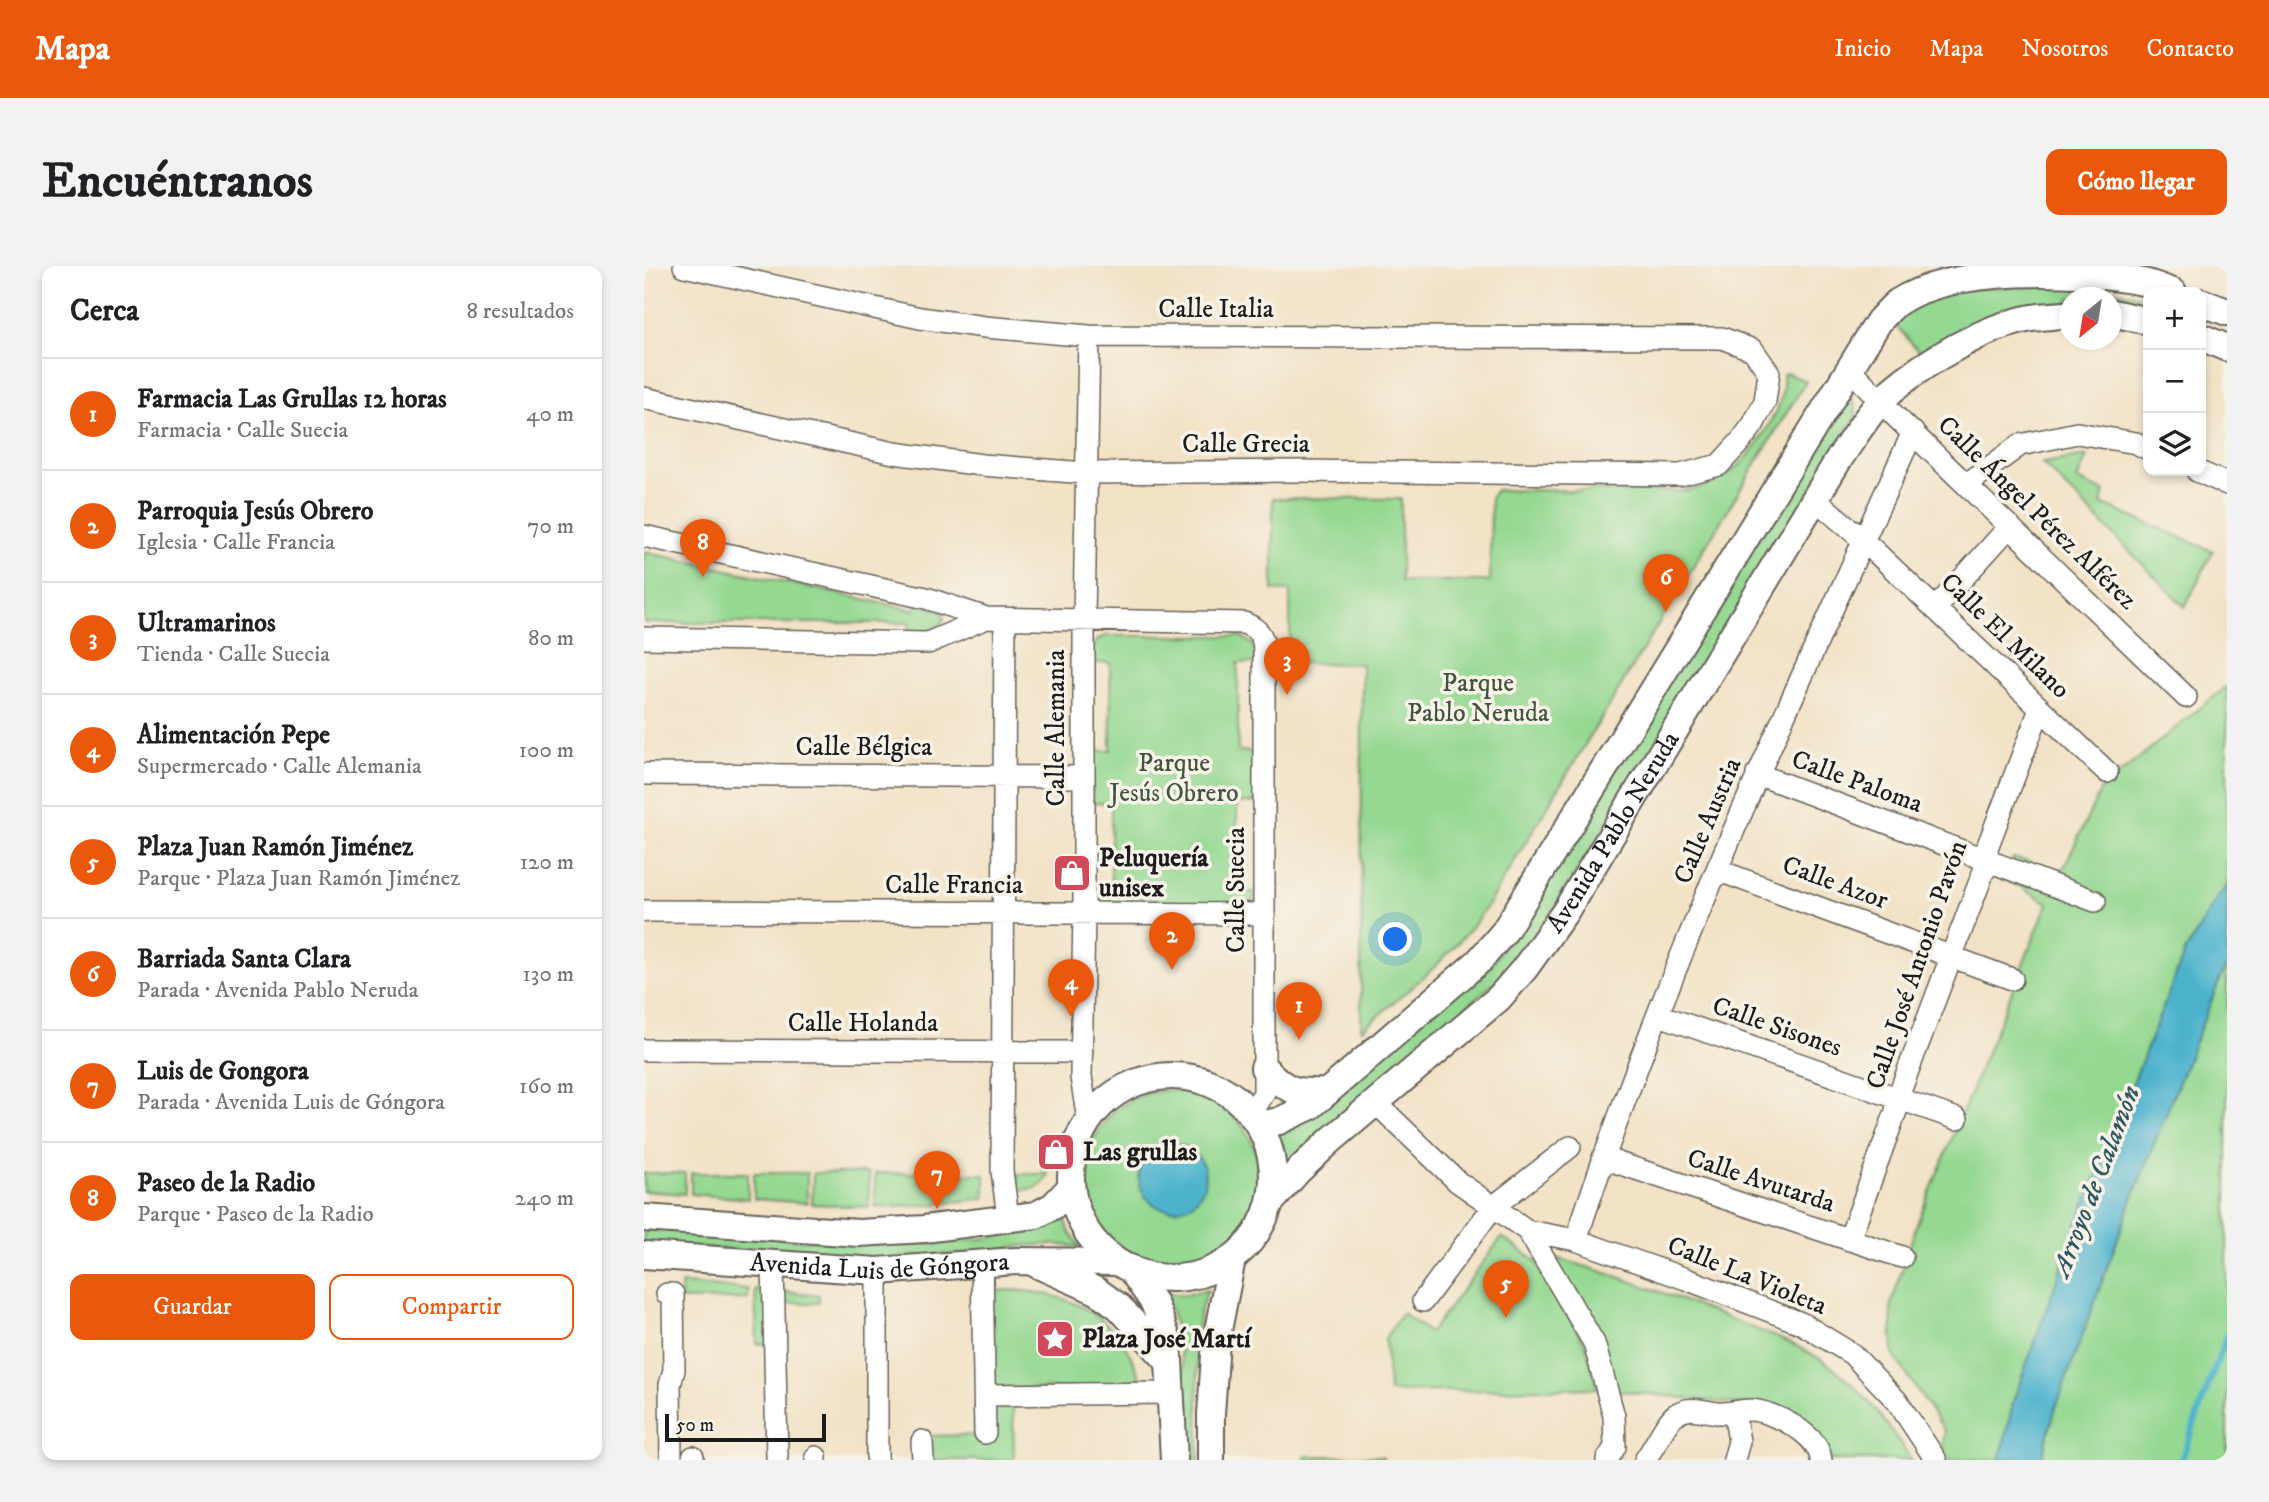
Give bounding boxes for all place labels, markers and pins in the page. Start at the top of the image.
pin: 8 [680,519,726,577]
pin: 6 [1643,554,1689,612]
pin: 3 [1264,637,1310,695]
place label: Peluquería unisex [1099,842,1209,905]
shop icon: Peluquería unisex [1051,852,1093,894]
pin: 2 [1149,912,1195,970]
pin: 4 [1048,959,1094,1017]
pin: 1 [1276,982,1322,1040]
shop icon: Las grullas [1035,1131,1077,1173]
place label: Las grullas [1083,1136,1198,1169]
pin: 7 [914,1151,960,1209]
pin: 5 [1483,1260,1529,1318]
place icon: Plaza José Martí [1034,1318,1076,1360]
place label: Plaza José Martí [1082,1323,1253,1356]

